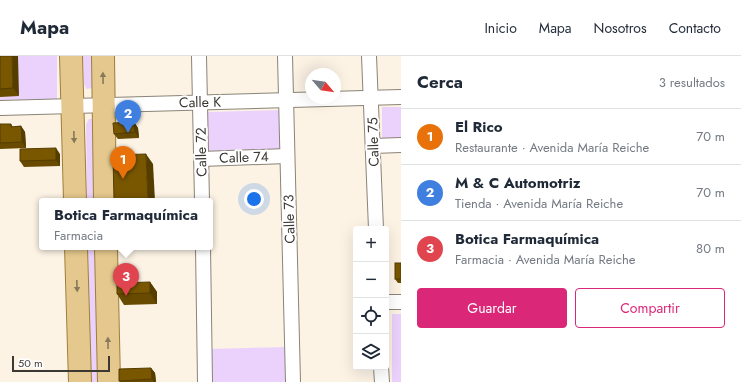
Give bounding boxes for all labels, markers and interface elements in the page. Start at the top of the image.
text: Mapa [20,14,69,41]
text: Inicio [484,18,517,38]
text: Mapa [539,18,572,38]
text: Nosotros [594,18,647,38]
text: Contacto [669,18,721,38]
north arrow [305,68,341,104]
text: Cerca [417,70,463,94]
one-way arrow [100,72,107,84]
text: 3 resultados [659,73,725,92]
street label: Calle K [179,92,221,112]
pin: 2 [115,100,141,133]
text: El Rico [455,116,503,138]
street label: Calle 75 [362,117,384,167]
street label: Calle 72 [191,127,211,177]
text: 1 [427,127,433,146]
text: 70 m [696,127,725,146]
one-way arrow [70,131,77,143]
text: Restaurante · Avenida María Reiche [455,138,649,157]
pin: 1 [110,146,136,179]
street label: Calle 74 [219,146,269,168]
text: M & C Automotriz [455,172,581,194]
text: 2 [426,183,434,202]
text: 70 m [696,183,725,202]
your location [244,189,264,209]
street label: Calle 73 [278,194,300,244]
text: Tienda · Avenida María Reiche [455,194,623,213]
popup [39,198,213,250]
text: Botica Farmaquímica [54,204,198,226]
text: Farmacia [54,226,103,245]
map controls [353,226,389,370]
button: + [353,226,389,262]
text: Botica Farmaquímica [455,228,599,250]
text: 3 [426,239,434,258]
text: 80 m [696,239,725,258]
text: Farmacia · Avenida María Reiche [455,250,636,269]
button: − [353,262,389,298]
pin: 3 [113,263,139,296]
one-way arrow [74,280,81,292]
button: Guardar [417,288,567,328]
button: Compartir [575,288,725,328]
button: locate [353,298,389,334]
button: layers [353,334,389,370]
one-way arrow [105,336,111,349]
scale bar [12,354,110,373]
text: 50 m [18,355,43,371]

